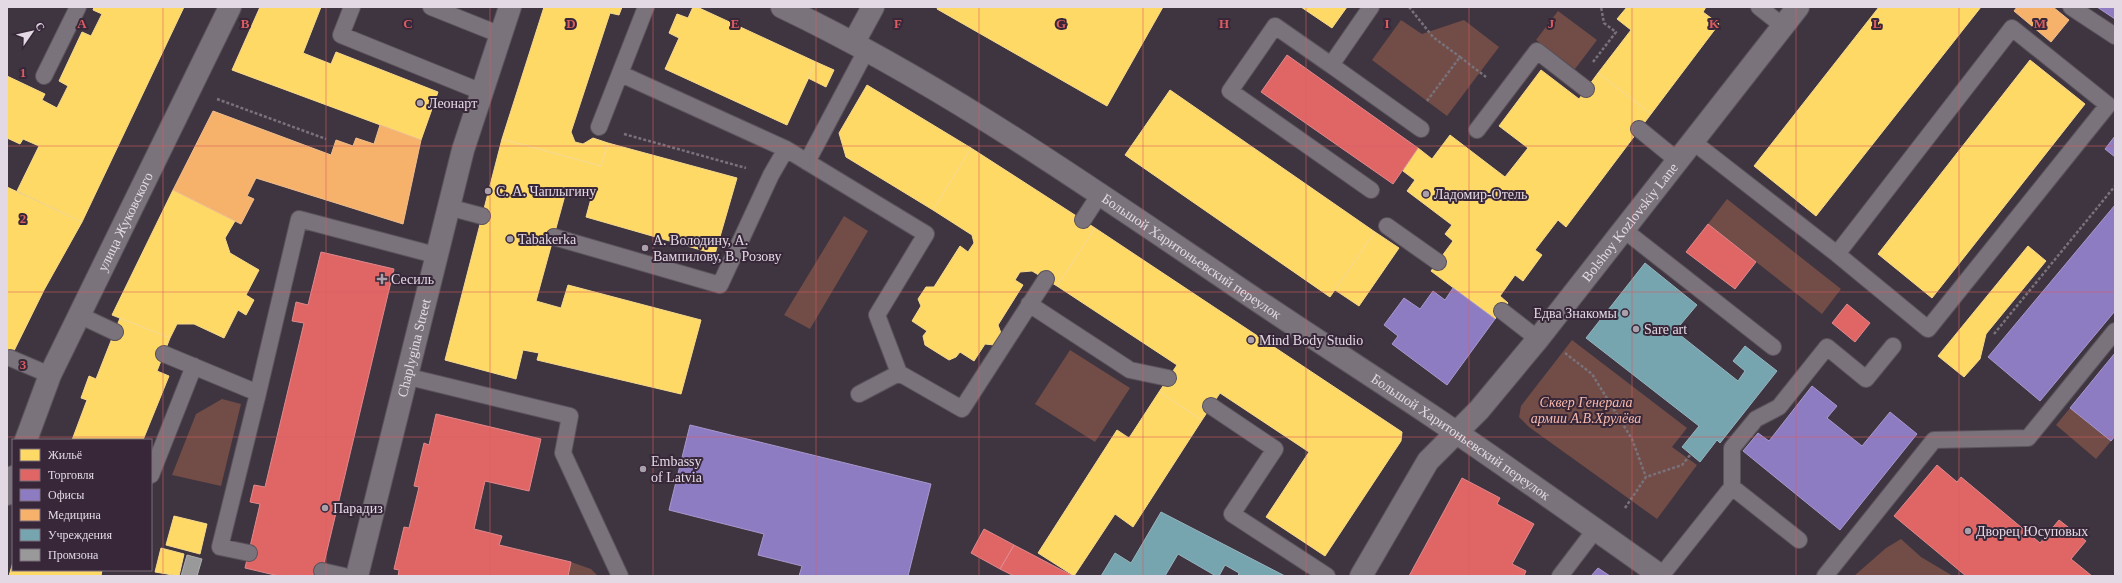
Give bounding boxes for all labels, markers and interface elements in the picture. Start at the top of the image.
north arrow [12,12,52,52]
text: A [77,16,87,31]
text: B [241,16,250,31]
text: C [403,16,413,31]
text: D [566,16,576,31]
text: E [731,16,739,31]
text: F [894,16,902,31]
text: G [1056,16,1066,31]
text: H [1219,16,1229,31]
text: I [1384,16,1390,31]
text: J [1548,16,1555,31]
text: K [1709,16,1720,31]
text: L [1873,16,1882,31]
text: M [2034,16,2046,31]
text: С [33,20,48,33]
text: 1 [20,65,26,80]
place label: Леонарт [428,96,477,111]
marker: Леонарт [415,98,425,108]
street label: Bolshoy Kozlovskiy Lane [1579,160,1681,285]
street label: улица Жуковского [95,170,156,274]
place label: С. А. Чаплыгину [496,184,596,199]
marker: С. А. Чаплыгину [483,186,493,196]
place label: Ладомир-Отель [1434,187,1527,202]
marker: Ладомир-Отель [1421,189,1431,199]
street label: Большой Харитоньевский переулок [1099,191,1284,322]
text: 2 [20,211,26,226]
place label: Tabakerka [518,232,577,247]
place label: А. Володину, А. Вампилову, В. Розову [653,233,781,264]
marker: Tabakerka [505,234,515,244]
marker: А. Володину, А. Вампилову, В. Розову [640,243,650,253]
place label: Сесиль [391,272,434,287]
marker: Сесиль [376,273,388,285]
street label: Chaplygina Street [395,297,434,399]
place label: Едва Знакомы [1533,306,1618,321]
marker: Едва Знакомы [1620,308,1630,318]
place label: Sare art [1644,322,1687,337]
marker: Sare art [1631,324,1641,334]
place label: Mind Body Studio [1259,333,1363,348]
marker: Mind Body Studio [1246,335,1256,345]
text: 3 [20,357,27,372]
street label: Большой Харитоньевский переулок [1368,371,1553,503]
park label: Сквер Генерала армии А.В.Хрулёва [1531,395,1641,426]
legend [12,439,152,571]
text: Жильё [48,448,82,462]
place label: Embassy of Latvia [651,454,703,485]
marker: Embassy of Latvia [638,464,648,474]
text: Торговля [48,468,95,482]
text: Офисы [48,488,84,502]
place label: Парадиз [333,501,383,516]
marker: Парадиз [320,503,330,513]
text: Медицина [48,508,101,522]
place label: Дворец Юсуповых [1976,524,2088,539]
marker: Дворец Юсуповых [1963,526,1973,536]
text: Учреждения [48,528,112,542]
text: Промзона [48,548,99,562]

